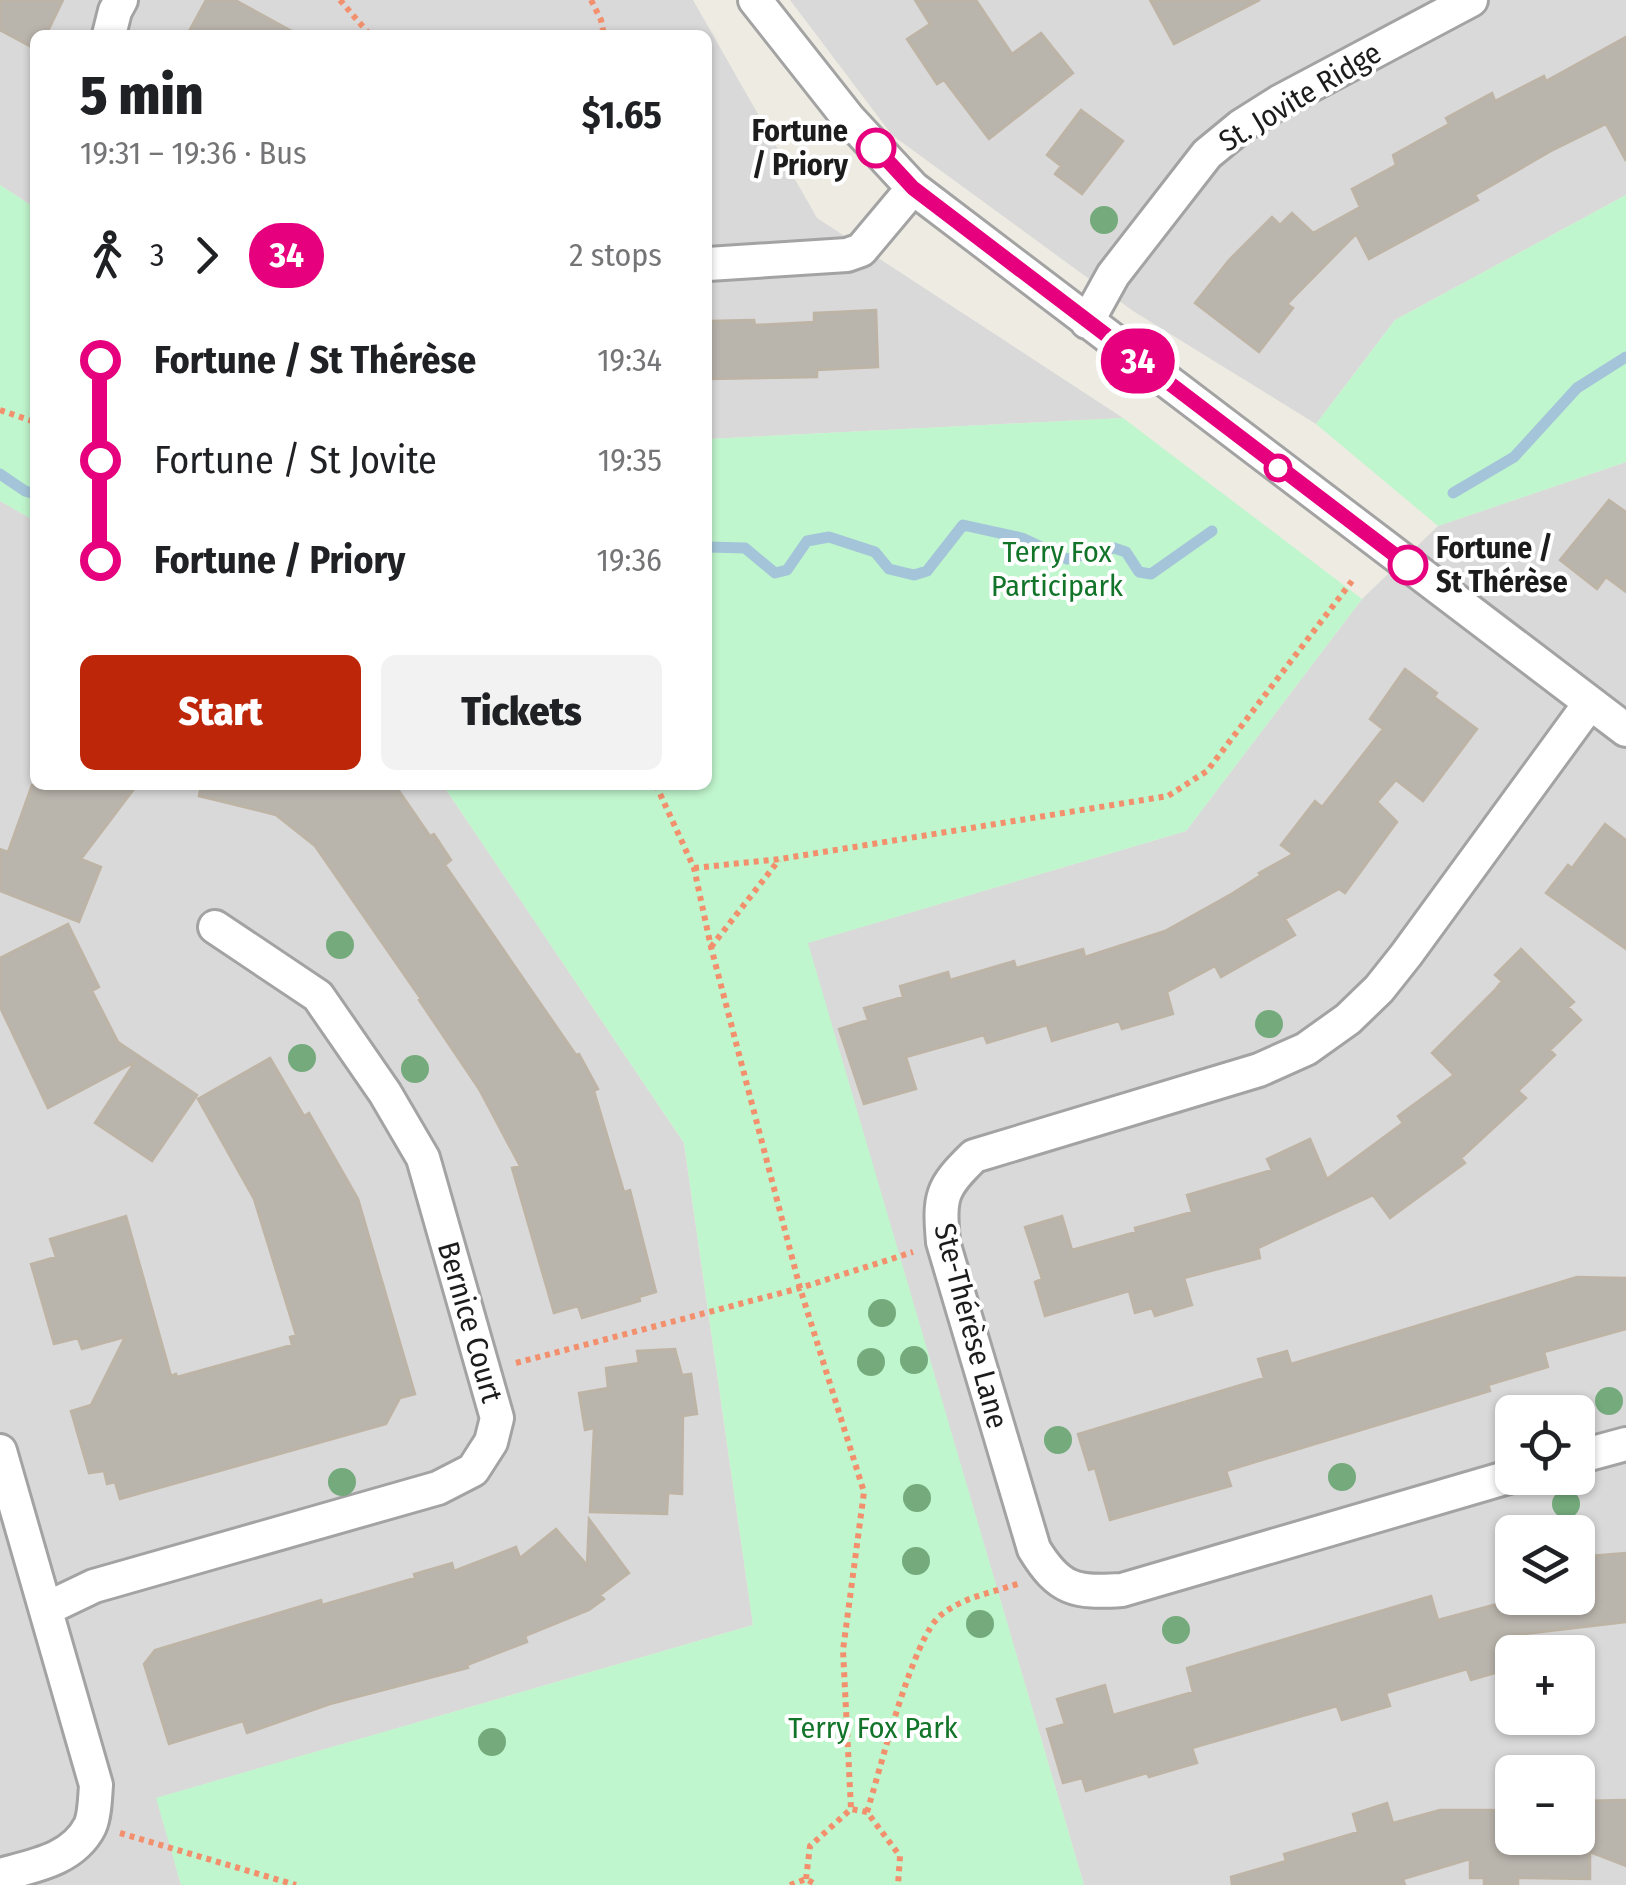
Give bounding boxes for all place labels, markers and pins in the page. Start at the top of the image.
place label: Fortune / Priory [752,113,849,183]
marker: Fortune / Priory [857,129,895,167]
unlabelled marker [1265,455,1291,481]
place label: Fortune / St Thérèse [1436,530,1568,600]
marker: Fortune / St Thérèse [1389,546,1427,584]

